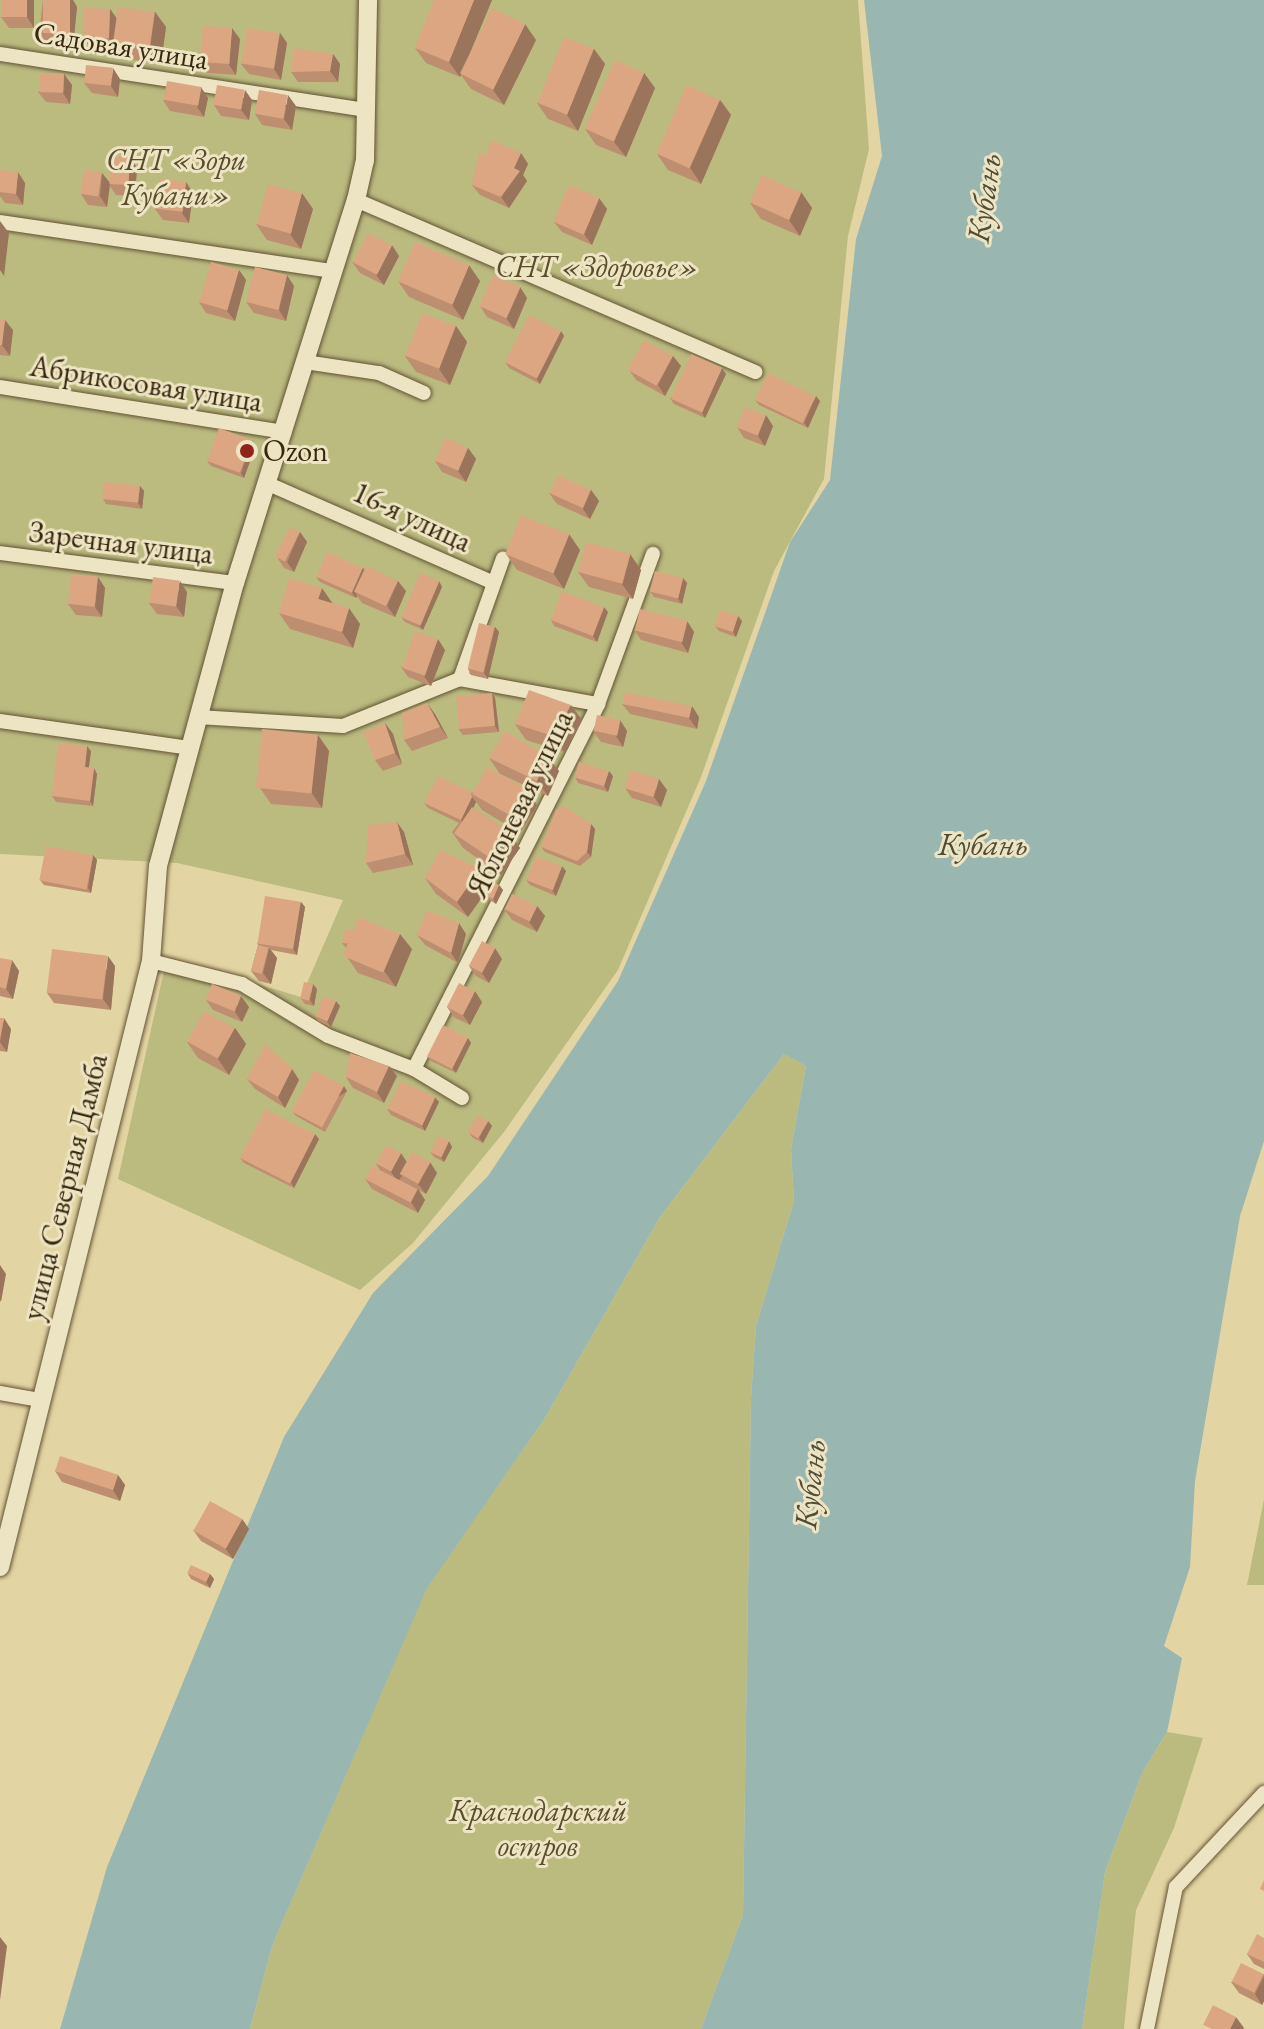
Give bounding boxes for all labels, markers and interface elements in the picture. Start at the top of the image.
street label: Садовая улица [31,14,211,78]
park label: СНТ «Зори Кубани» [106,142,246,212]
water label: Кубань [959,151,1009,245]
park label: СНТ «Здоровье» [495,249,699,285]
street label: Абрикосовая улица [27,348,265,420]
place label: Ozon [263,433,328,469]
marker: Ozon [238,442,256,460]
street label: 16-я улица [347,474,477,560]
street label: Заречная улица [27,514,215,572]
street label: Яблоневая улица [459,704,581,904]
water label: Кубань [938,825,1028,863]
street label: улица Северная Дамба [14,1050,116,1324]
water label: Кубань [786,1437,834,1531]
park label: Краснодарский остров [449,1793,627,1864]

